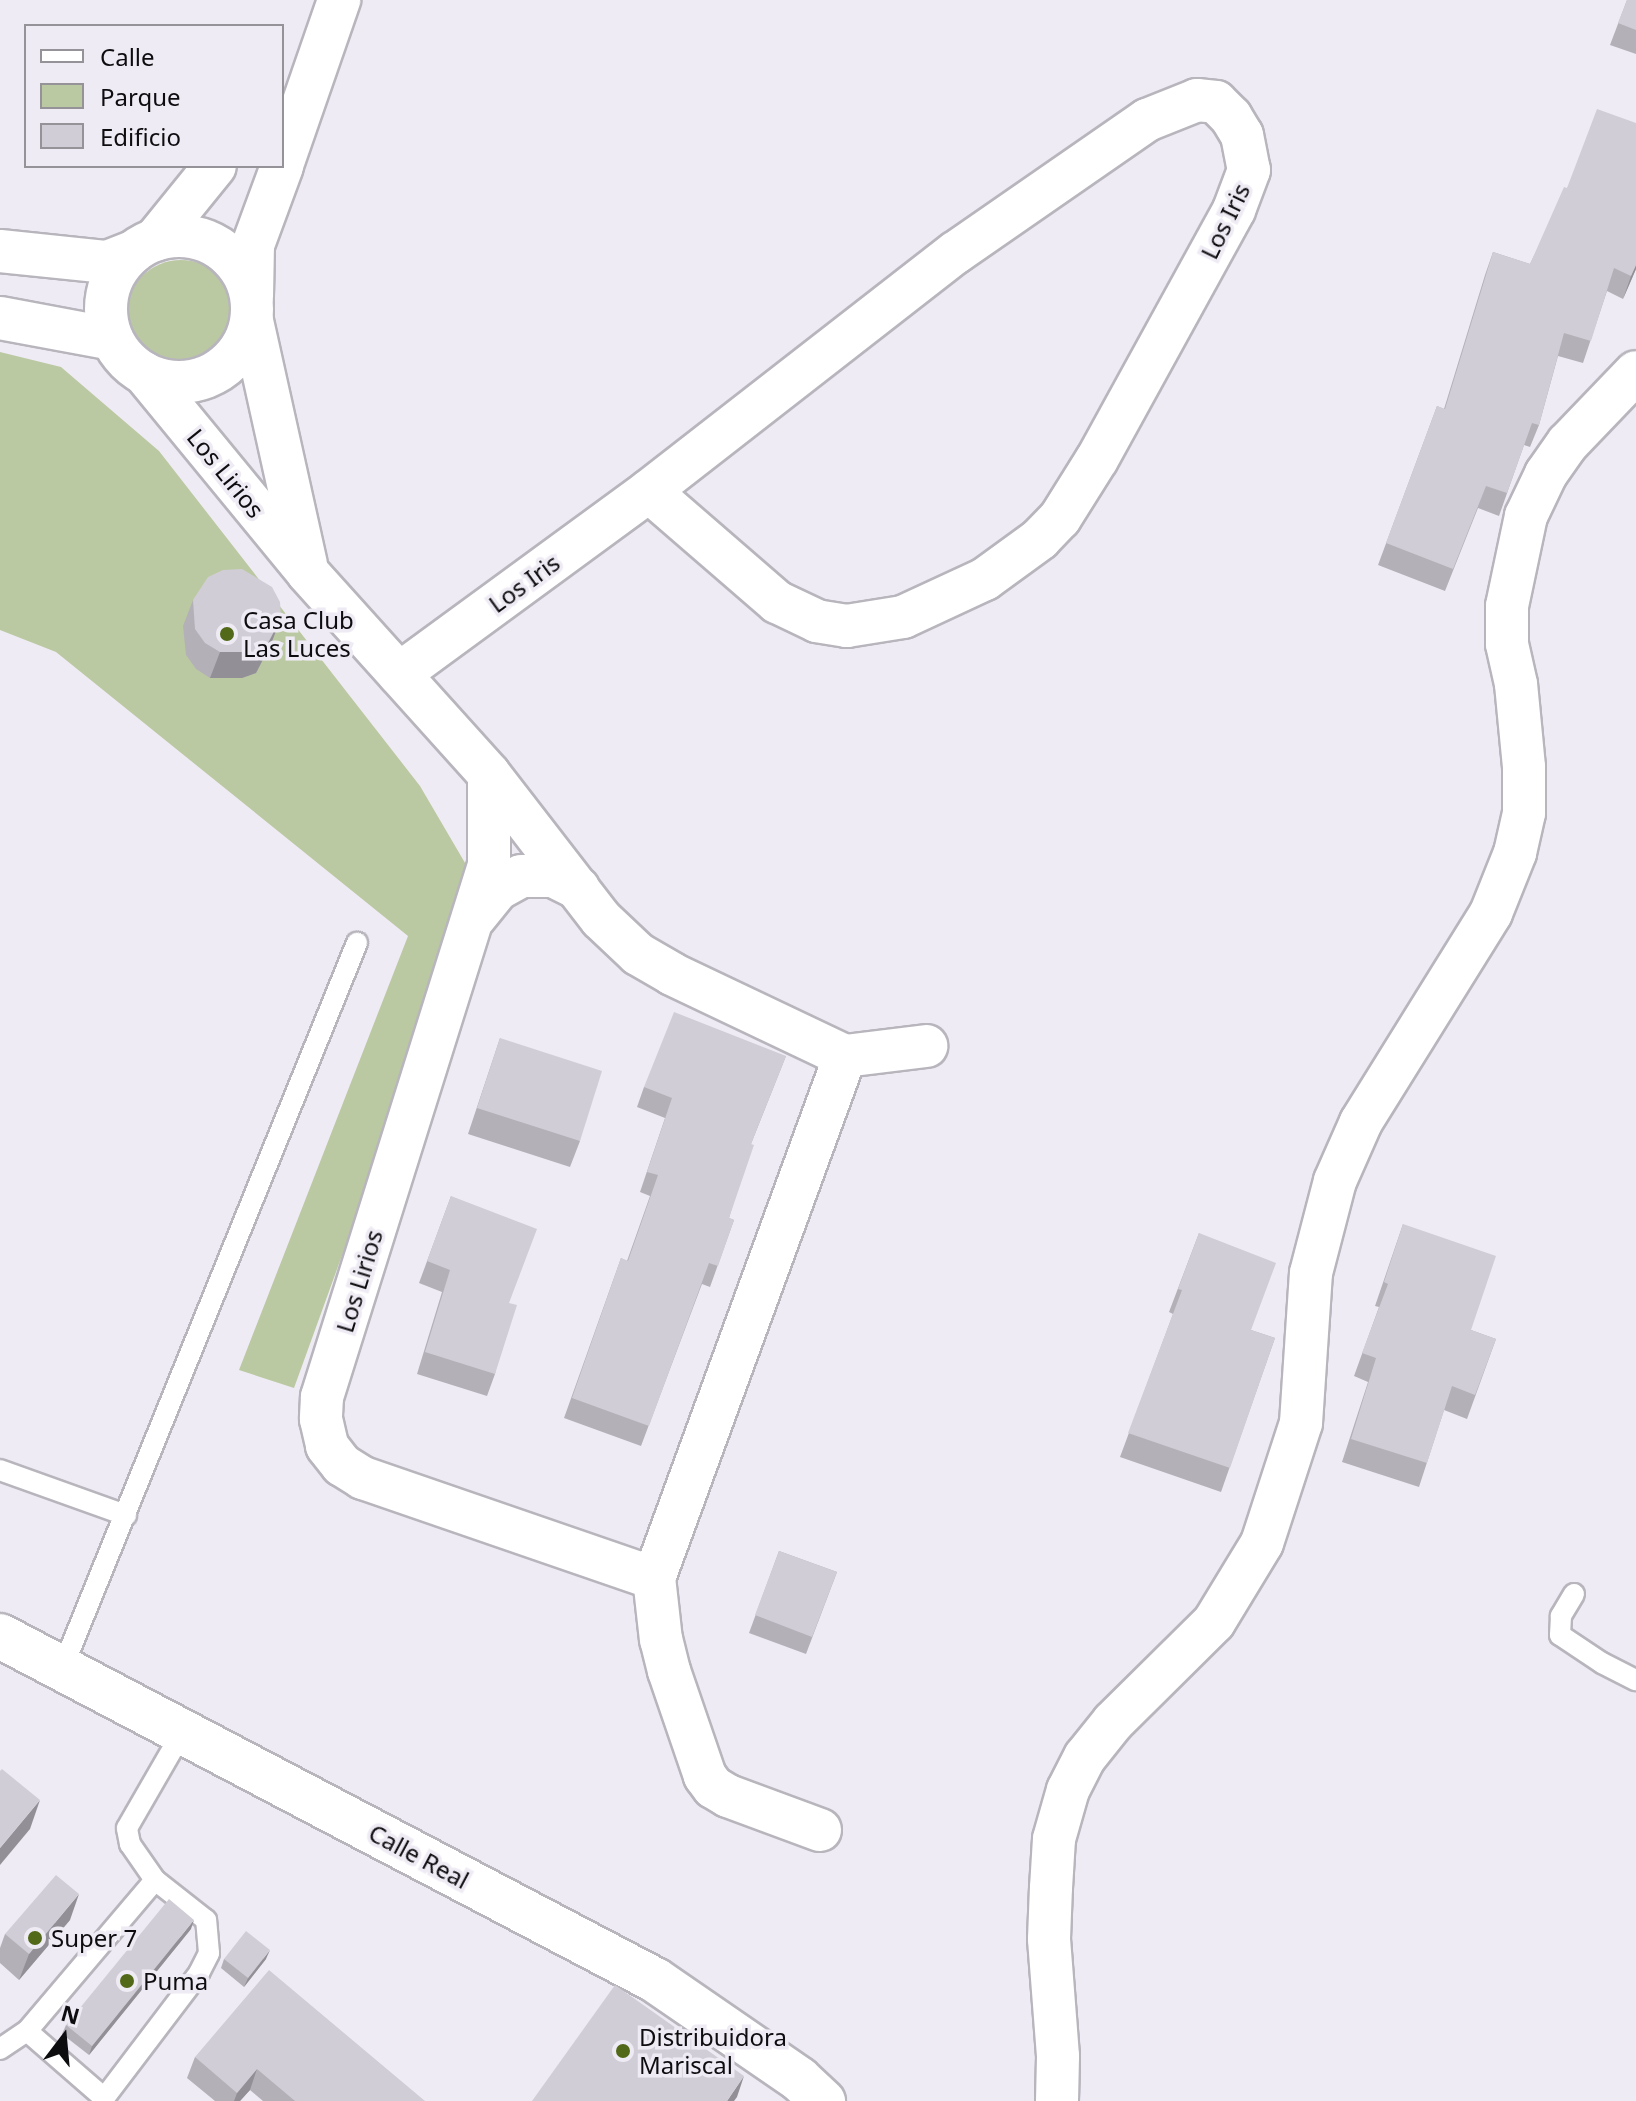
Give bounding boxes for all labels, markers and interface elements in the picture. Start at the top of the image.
legend [24,24,284,168]
text: Calle [100,40,155,73]
text: Parque [100,80,181,113]
text: Edificio [100,120,181,153]
street label: Los Iris [1194,178,1256,264]
street label: Los Lirios [182,423,270,523]
street label: Los Iris [483,548,565,618]
place label: Casa Club Las Luces [243,606,354,662]
marker: Casa Club Las Luces [218,625,236,643]
street label: Los Lirios [330,1226,388,1336]
street label: Calle Real [364,1818,474,1894]
place label: Super 7 [51,1924,137,1952]
marker: Super 7 [26,1929,44,1947]
place label: Puma [143,1967,208,1995]
marker: Puma [118,1972,136,1990]
north arrow [24,1997,104,2077]
text: N [58,1997,83,2031]
place label: Distribuidora Mariscal [639,2023,787,2079]
marker: Distribuidora Mariscal [614,2042,632,2060]

